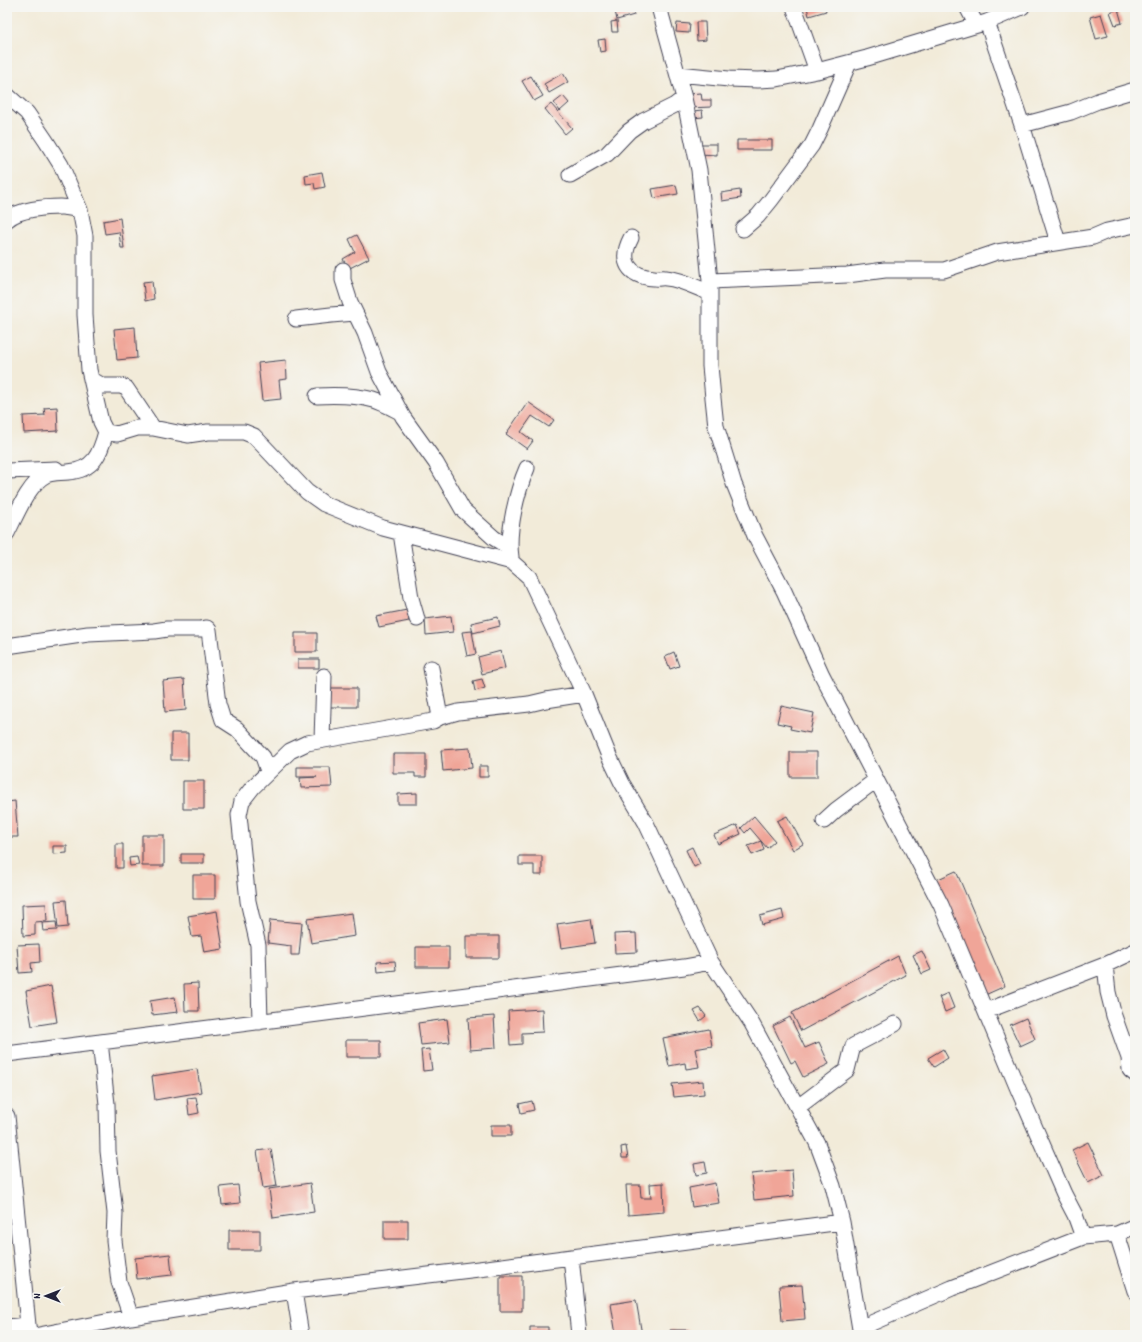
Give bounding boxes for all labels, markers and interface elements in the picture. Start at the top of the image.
north arrow [26,1276,66,1316]
text: N [30,1293,46,1299]

